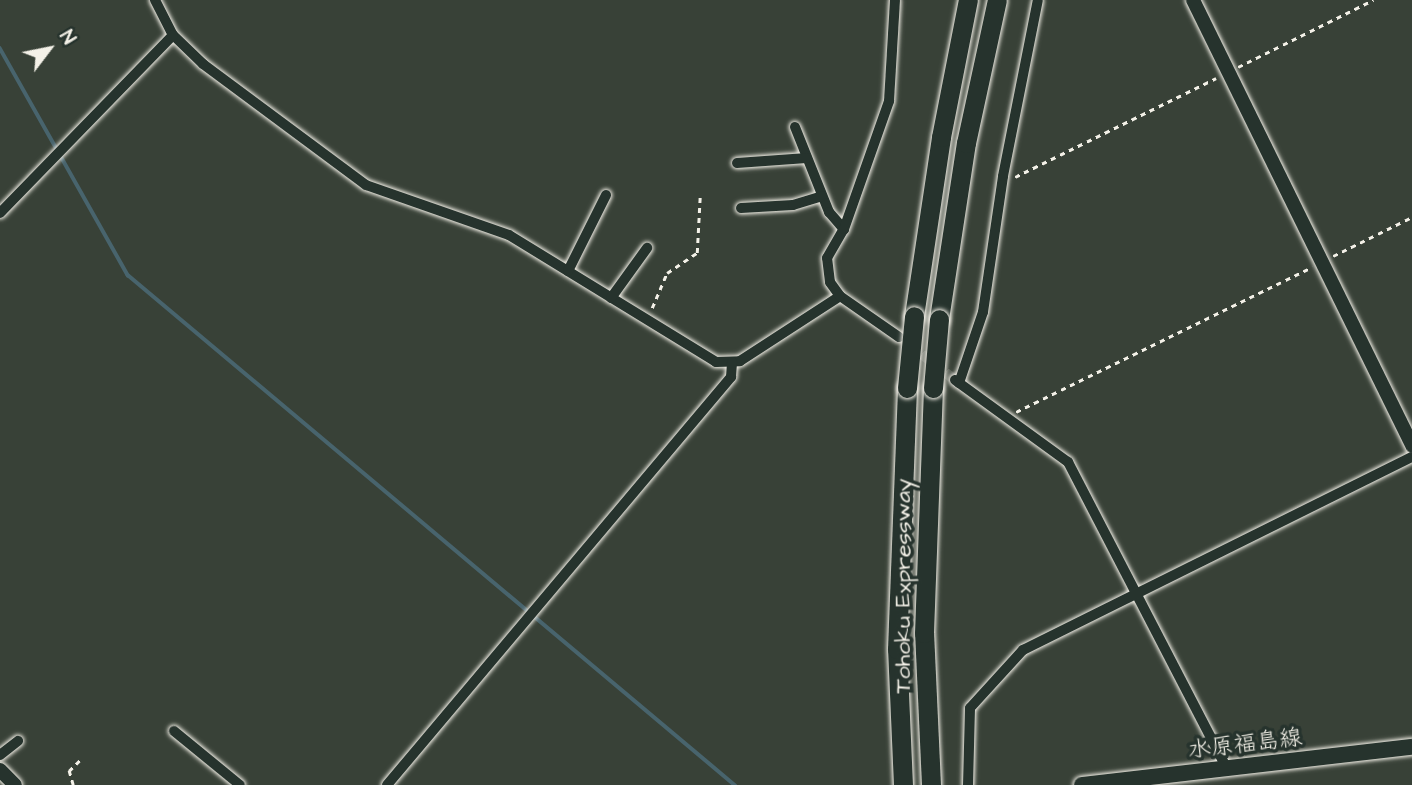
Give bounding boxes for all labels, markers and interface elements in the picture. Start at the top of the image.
north arrow [14,14,84,84]
text: N [53,25,82,50]
street label: Tohoku Expressway [889,479,917,693]
street label: 水原福島線 [1186,723,1304,765]

